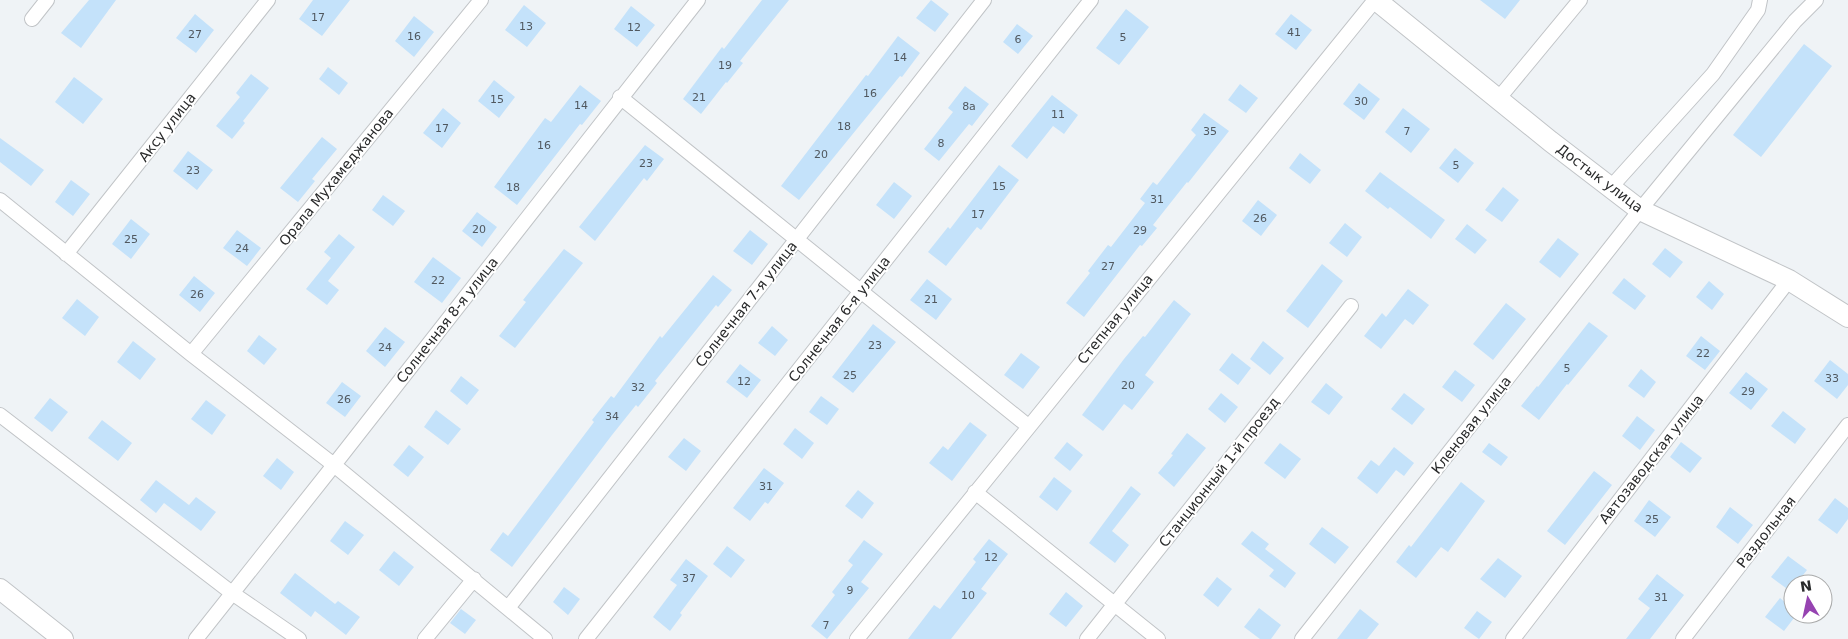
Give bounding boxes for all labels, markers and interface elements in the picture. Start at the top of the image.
house number: 17 [311,11,325,24]
house number: 13 [519,20,533,33]
house number: 12 [627,21,641,34]
house number: 41 [1287,26,1301,39]
house number: 27 [188,28,202,41]
house number: 16 [407,30,421,43]
house number: 5 [1120,31,1127,44]
house number: 6 [1015,33,1022,46]
house number: 14 [893,51,907,64]
house number: 19 [718,59,732,72]
house number: 16 [863,87,877,100]
street label: Аксу улица [135,89,199,165]
house number: 21 [692,91,706,104]
house number: 15 [490,93,504,106]
house number: 30 [1354,95,1368,108]
house number: 14 [574,99,588,112]
house number: 8а [962,100,976,113]
street label: Орала Мухамеджанова [276,105,396,249]
house number: 11 [1051,108,1065,121]
house number: 18 [837,120,851,133]
house number: 17 [435,122,449,135]
house number: 35 [1203,125,1217,138]
house number: 7 [1404,125,1411,138]
house number: 8 [938,137,945,150]
house number: 16 [537,139,551,152]
street label: Достык улица [1554,140,1646,216]
house number: 20 [814,148,828,161]
house number: 23 [639,157,653,170]
house number: 5 [1453,159,1460,172]
house number: 23 [186,164,200,177]
house number: 15 [992,180,1006,193]
house number: 18 [506,181,520,194]
house number: 31 [1150,193,1164,206]
house number: 17 [971,208,985,221]
house number: 26 [1253,212,1267,225]
house number: 20 [472,223,486,236]
house number: 29 [1133,224,1147,237]
house number: 25 [124,233,138,246]
street label: Солнечная 7-я улица [692,238,800,370]
house number: 24 [235,242,249,255]
street label: Солнечная 6-я улица [785,253,893,385]
street label: Солнечная 8-я улица [393,254,501,386]
house number: 27 [1101,260,1115,273]
street label: Степная улица [1074,271,1156,367]
house number: 22 [431,274,445,287]
house number: 26 [190,288,204,301]
house number: 21 [924,293,938,306]
house number: 23 [868,339,882,352]
house number: 24 [378,341,392,354]
house number: 22 [1696,347,1710,360]
house number: 5 [1564,362,1571,375]
house number: 25 [843,369,857,382]
house number: 33 [1825,372,1839,385]
street label: Кленовая улица [1428,373,1514,477]
house number: 12 [737,375,751,388]
house number: 20 [1121,379,1135,392]
house number: 32 [631,381,645,394]
house number: 29 [1741,385,1755,398]
street label: Автозаводская улица [1596,391,1706,527]
house number: 26 [337,393,351,406]
street label: Станционный 1-й проезд [1156,394,1282,550]
house number: 34 [605,410,619,423]
house number: 31 [759,480,773,493]
street label: Раздольная [1733,493,1799,571]
house number: 25 [1645,513,1659,526]
house number: 12 [984,551,998,564]
house number: 37 [682,572,696,585]
north arrow [1783,574,1833,624]
text: N [1799,577,1813,595]
house number: 9 [847,584,854,597]
house number: 10 [961,589,975,602]
house number: 31 [1654,591,1668,604]
house number: 7 [823,619,830,632]

